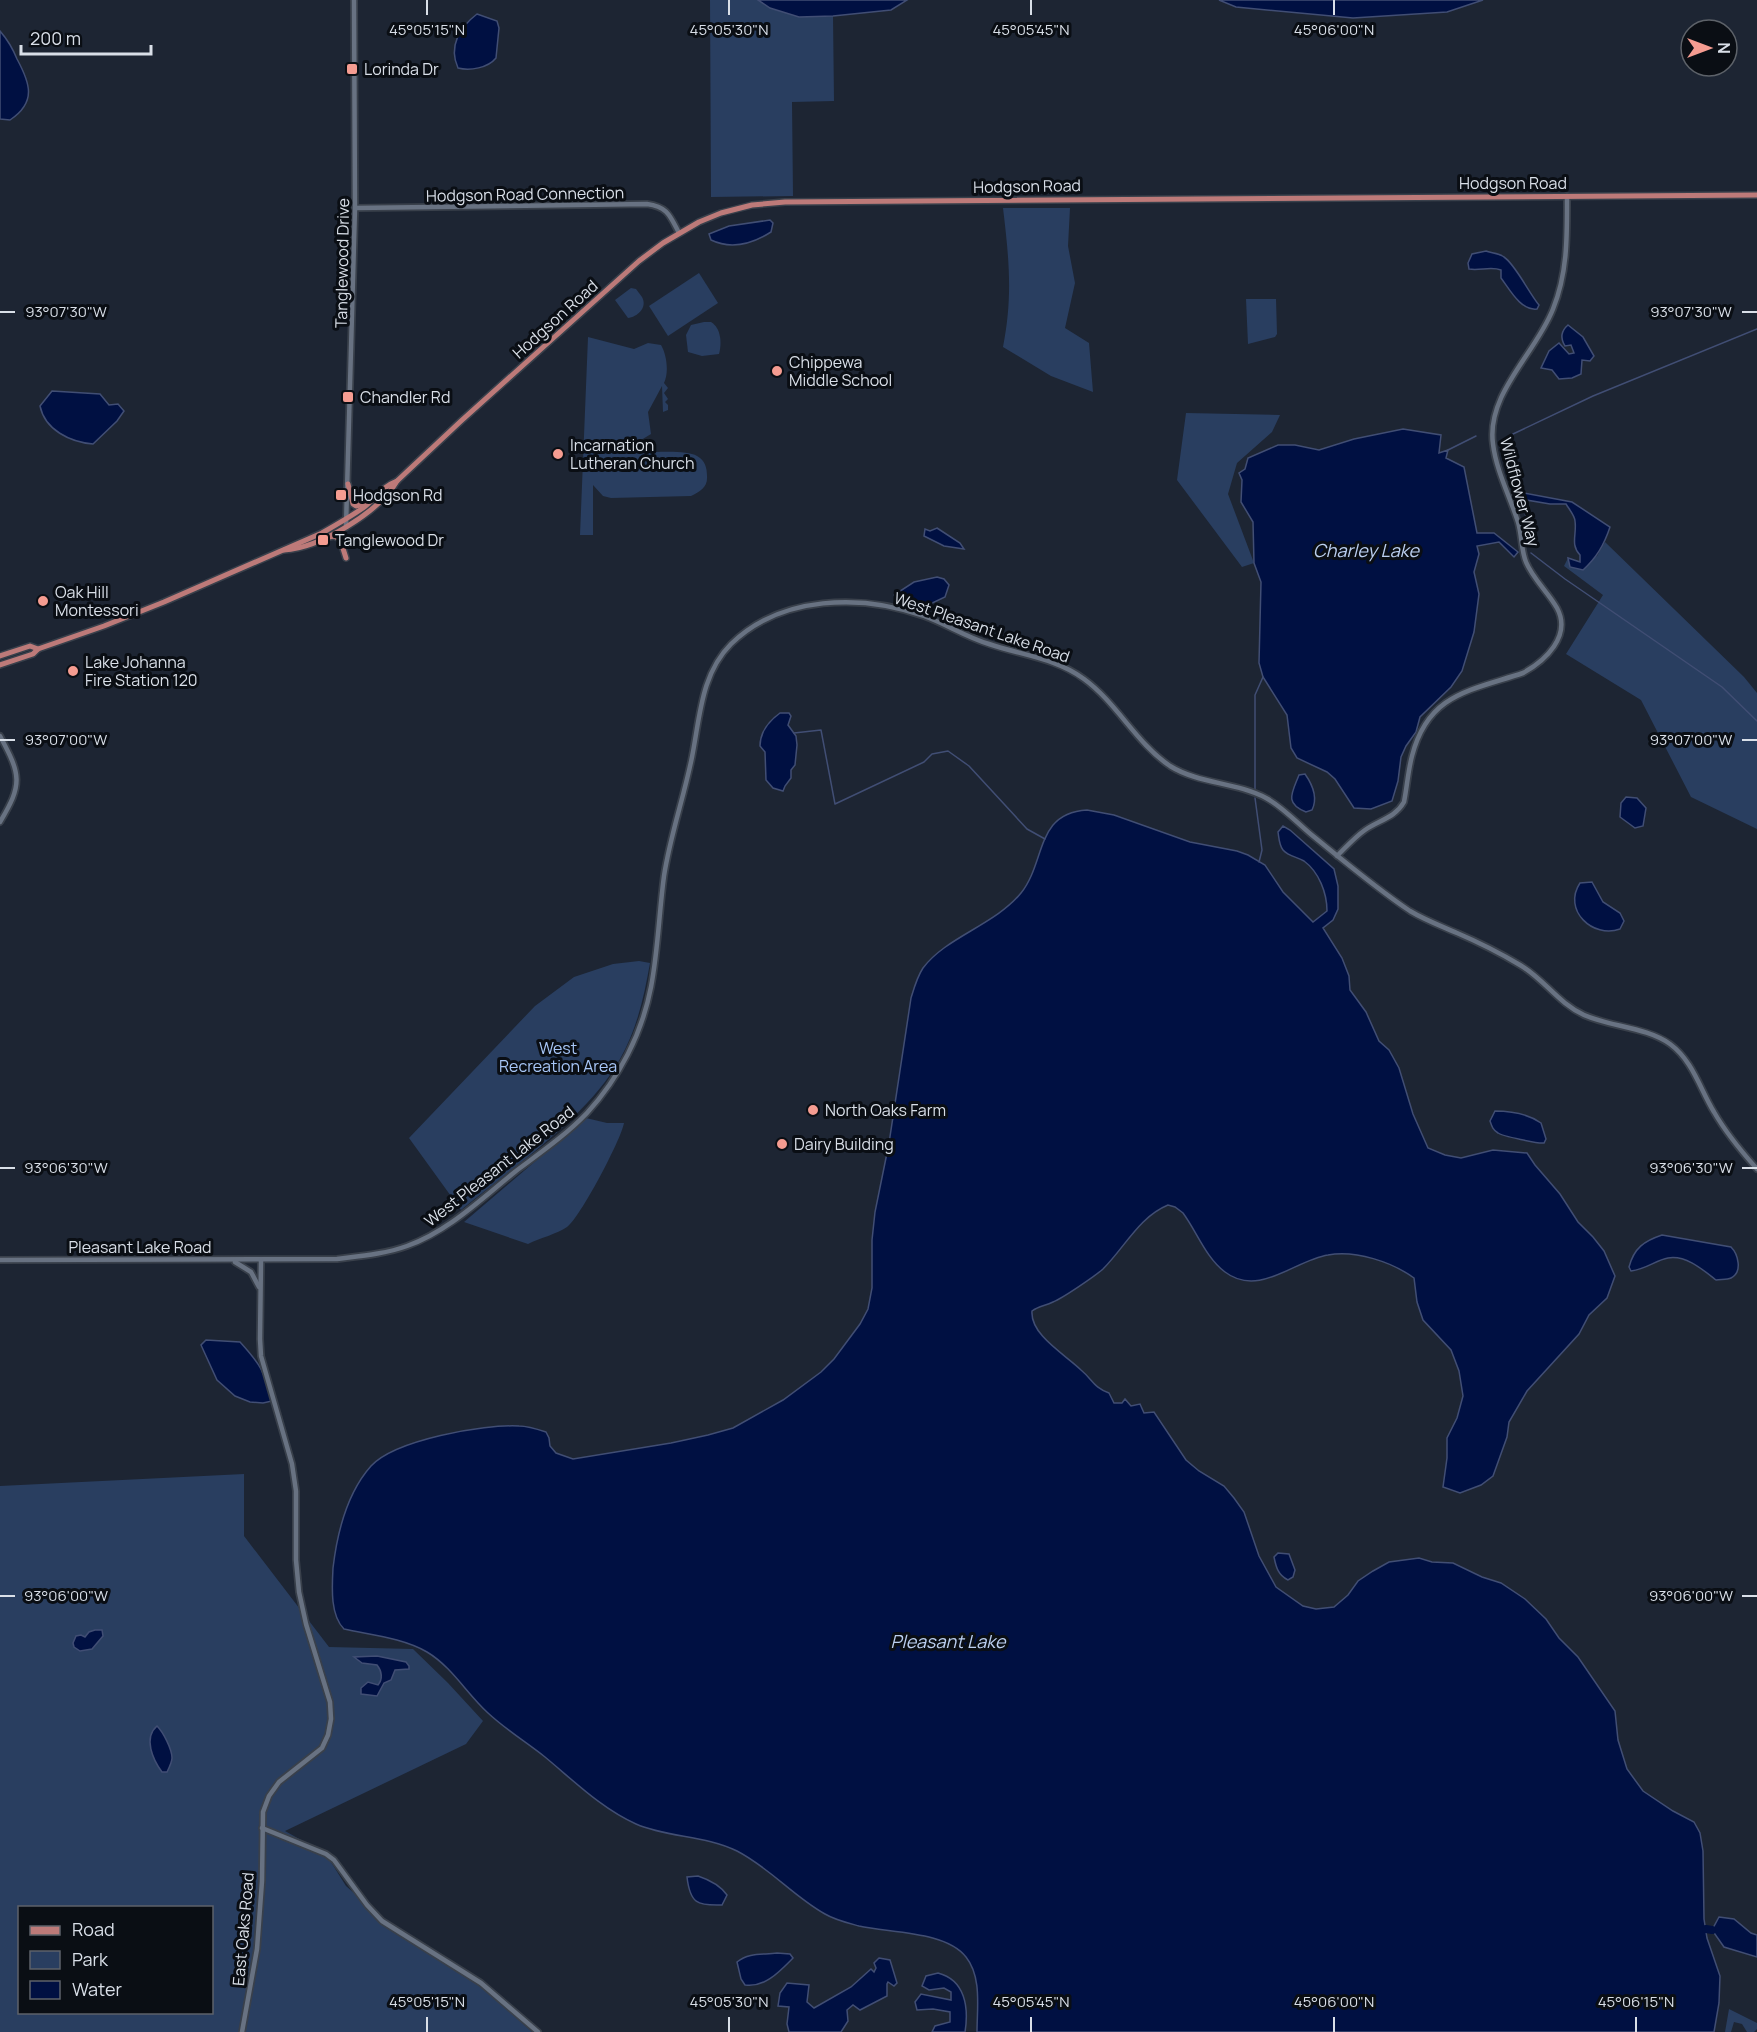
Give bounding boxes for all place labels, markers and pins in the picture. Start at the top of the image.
place label: Lorinda Dr [364,58,439,80]
marker: Lorinda Dr [345,62,359,76]
place label: Chippewa Middle School [789,351,892,391]
marker: Chippewa Middle School [770,364,784,378]
place label: Chandler Rd [360,386,450,408]
marker: Chandler Rd [341,390,355,404]
place label: Incarnation Lutheran Church [570,434,694,474]
marker: Incarnation Lutheran Church [551,447,565,461]
place label: Hodgson Rd [353,484,443,506]
marker: Hodgson Rd [334,488,348,502]
place label: Tanglewood Dr [335,529,444,551]
marker: Tanglewood Dr [316,533,330,547]
place label: Oak Hill Montessori [55,581,139,621]
marker: Oak Hill Montessori [36,594,50,608]
place label: Lake Johanna Fire Station 120 [85,651,198,691]
marker: Lake Johanna Fire Station 120 [66,664,80,678]
place label: North Oaks Farm [825,1099,946,1121]
marker: North Oaks Farm [806,1103,820,1117]
place label: Dairy Building [794,1133,894,1155]
marker: Dairy Building [775,1137,789,1151]

